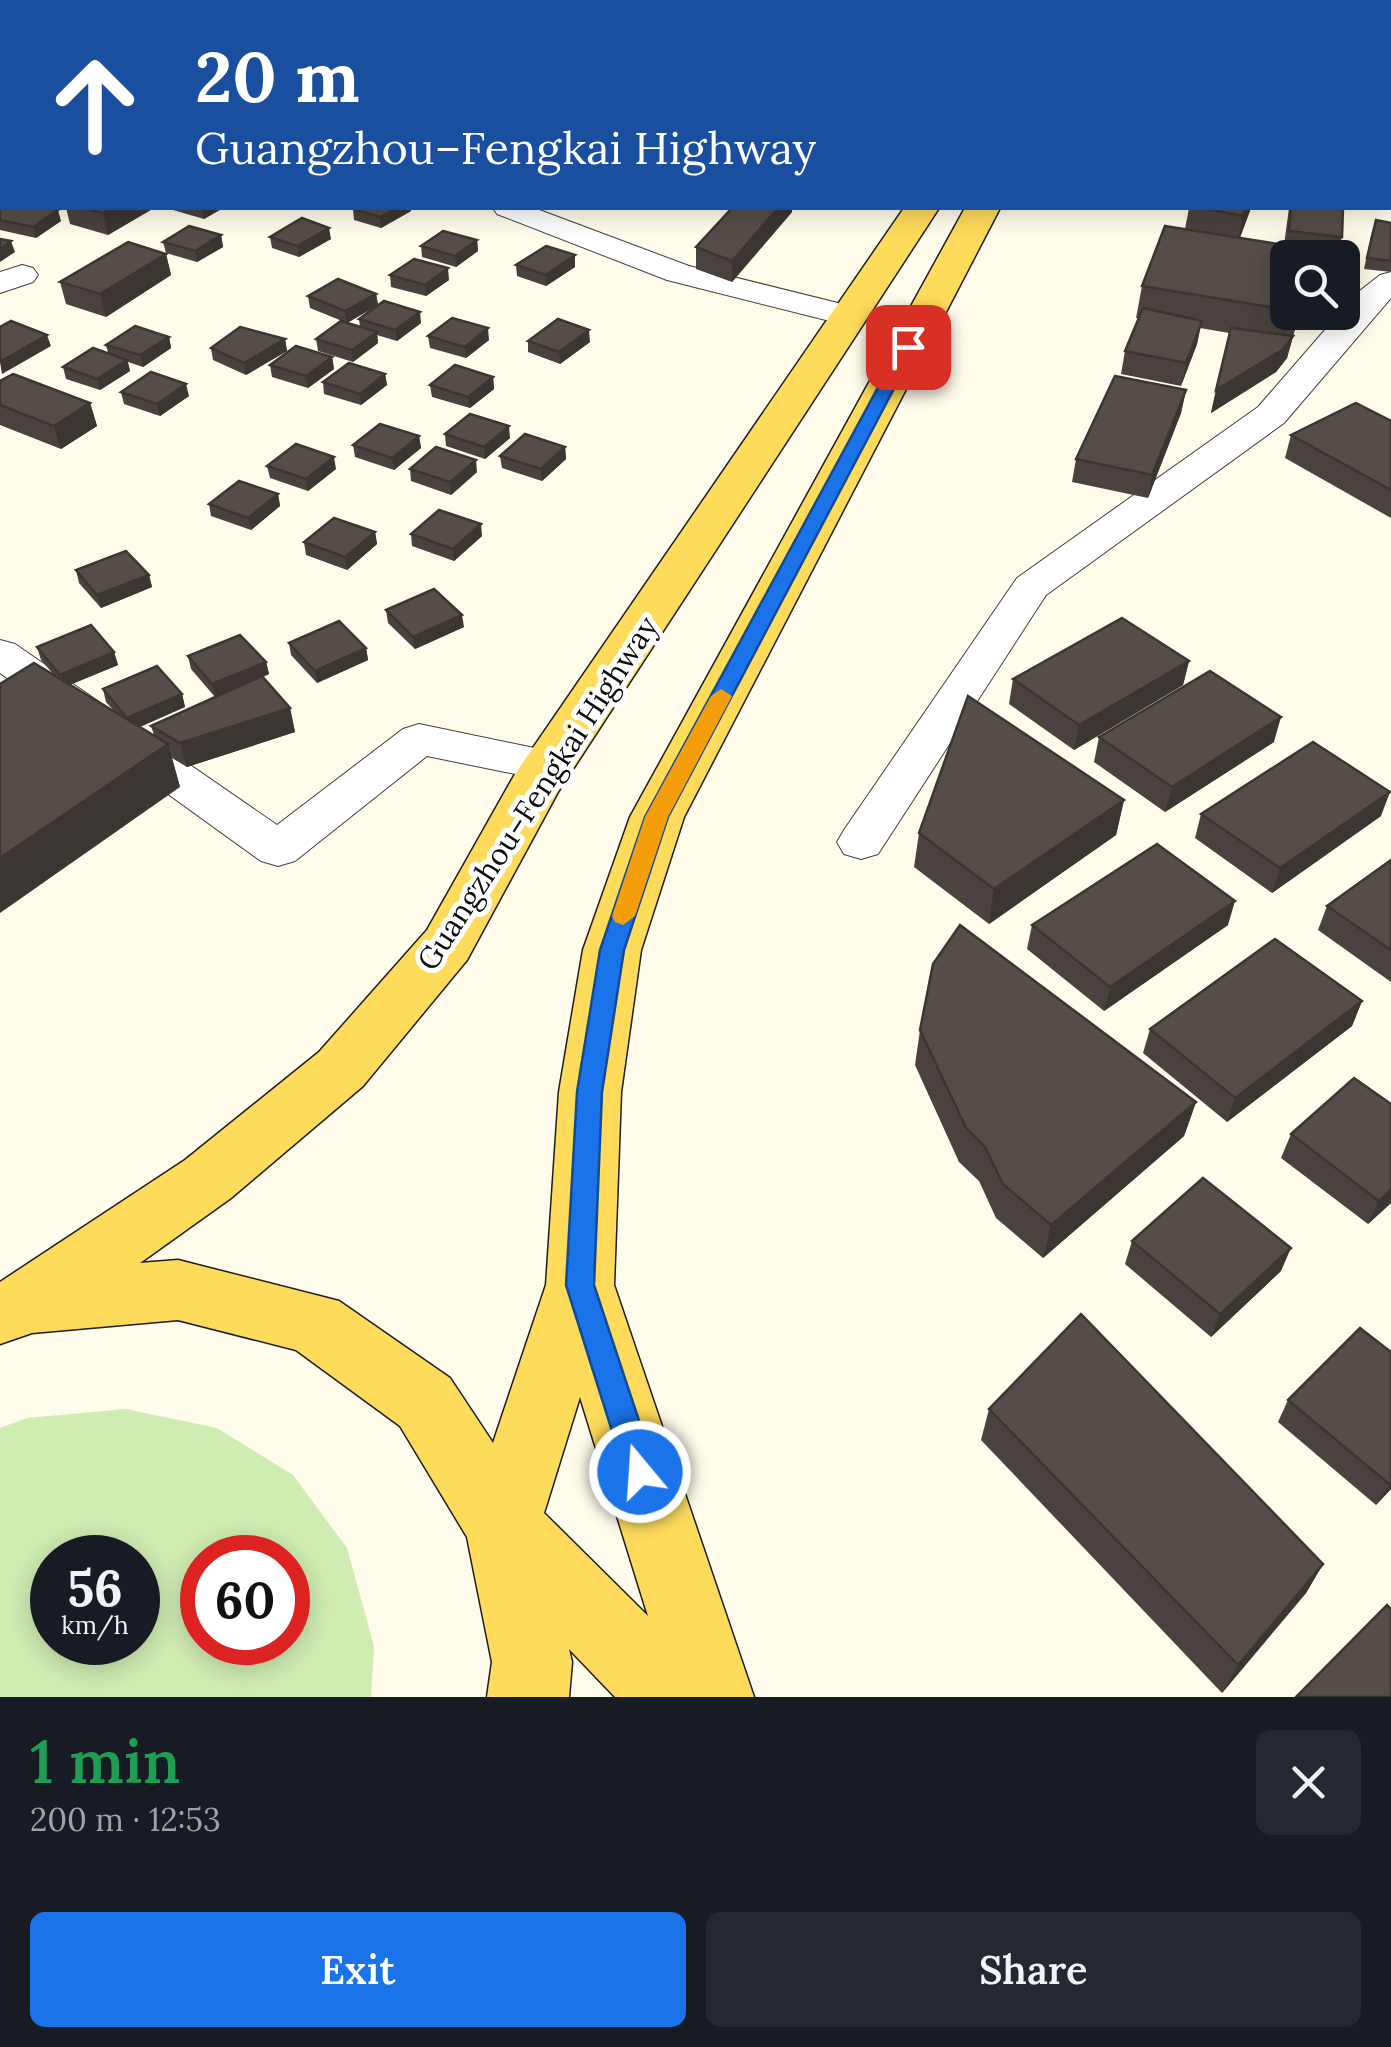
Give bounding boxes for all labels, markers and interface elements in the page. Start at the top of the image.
text: 20 m [195,32,360,121]
icon: ahead [30,40,160,170]
text: Guangzhou–Fengkai Highway [195,119,816,176]
map controls [1270,240,1360,330]
button: search [1270,240,1360,330]
pin [866,305,951,390]
icon: arrive [881,320,936,375]
street label: Guangzhou–Fengkai Highway [408,609,667,978]
position arrow [588,1420,692,1524]
speed limit sign: 60 [180,1535,310,1665]
text: 56 [67,1556,123,1620]
text: km/h [61,1609,129,1641]
text: 1 min [30,1723,180,1799]
button: close [1256,1730,1361,1835]
text: 200 m · 12:53 [30,1799,221,1840]
button: Exit [30,1912,686,2027]
button: Share [706,1912,1361,2027]

